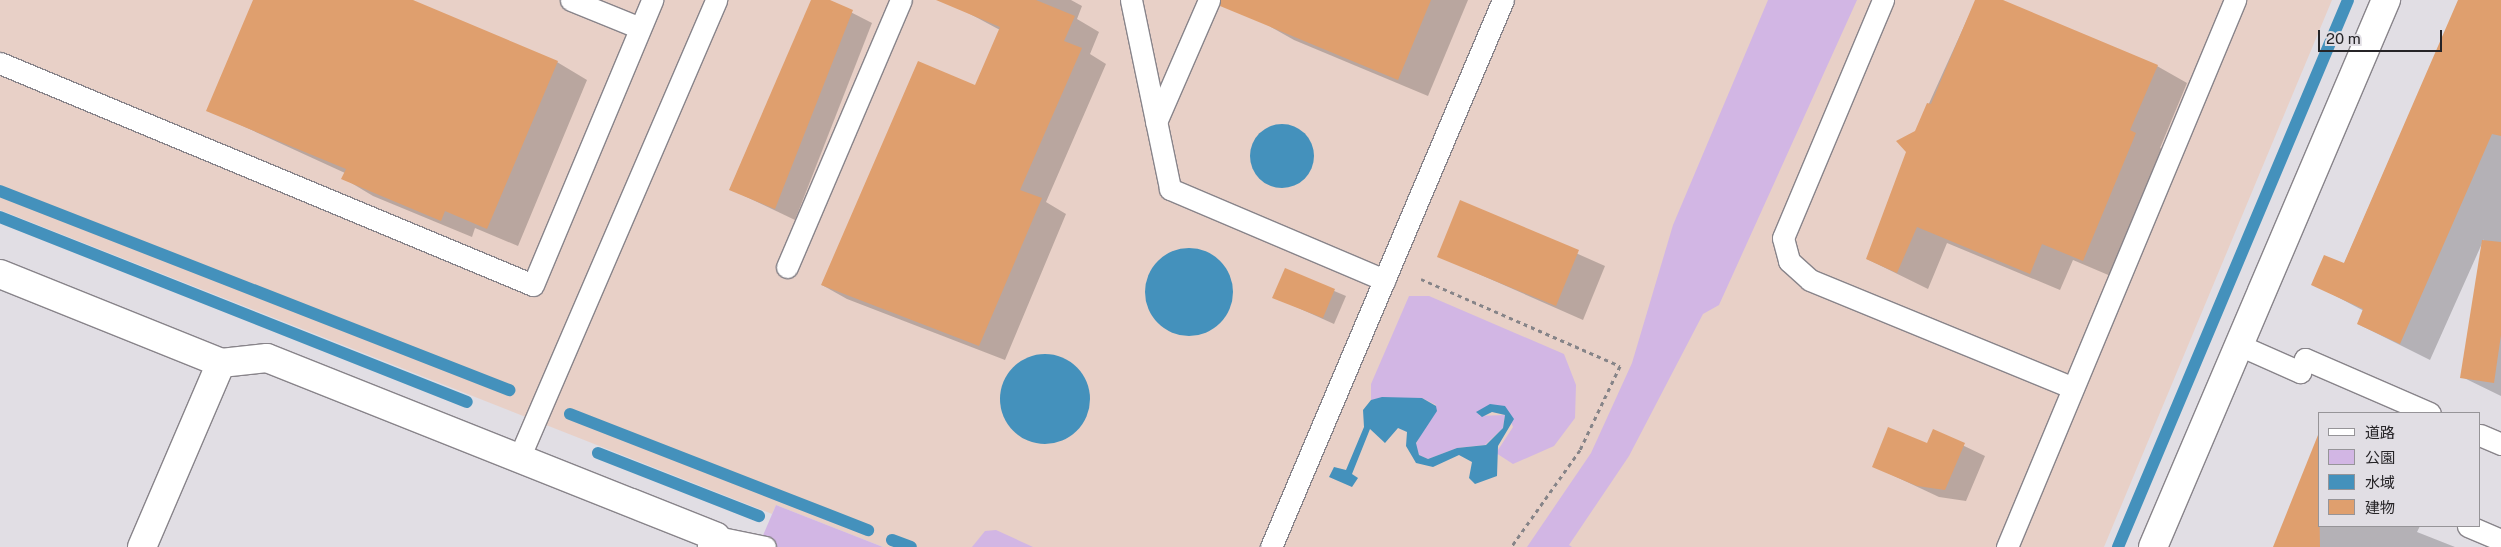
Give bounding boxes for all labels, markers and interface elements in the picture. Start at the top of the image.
scale bar [2321,20,2445,52]
text: 20 m [2326,30,2361,47]
legend [2318,412,2481,527]
text: 道路 [2365,424,2395,441]
text: 公園 [2365,449,2395,466]
text: 水域 [2365,474,2395,491]
text: 建物 [2365,499,2395,516]

